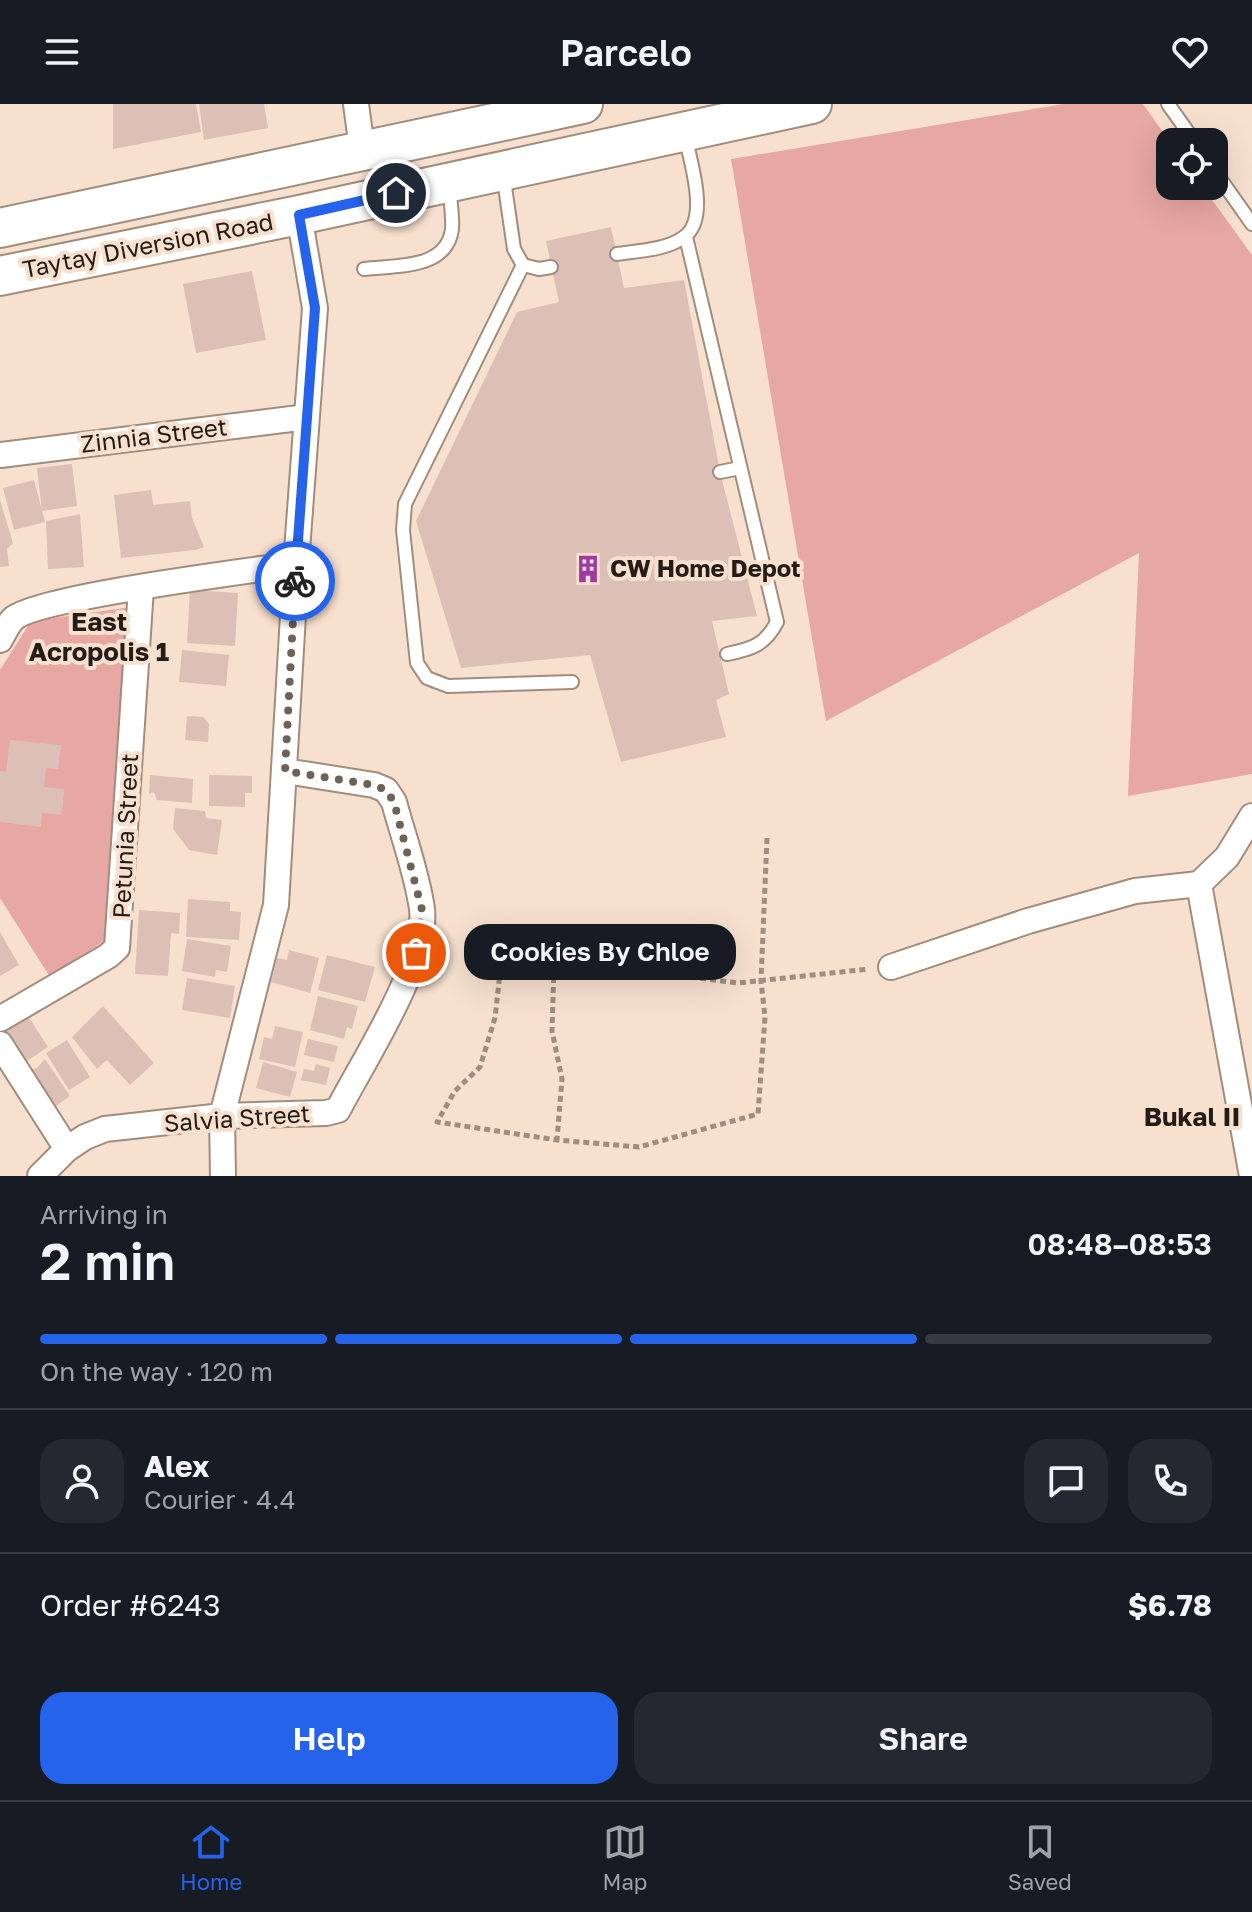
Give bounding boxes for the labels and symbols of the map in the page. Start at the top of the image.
pin [362,159,430,227]
street label: Taytay Diversion Road [20,206,275,283]
street label: Zinnia Street [79,411,229,458]
courier [255,541,335,621]
place label: CW Home Depot [610,553,801,582]
building icon: CW Home Depot [573,554,603,584]
district label: East Acropolis 1 [29,606,169,667]
street label: Petunia Street [106,753,143,919]
pin [382,919,450,987]
callout: Cookies By Chloe [464,925,736,981]
street label: Salvia Street [163,1098,311,1137]
district label: Bukal II [1144,1101,1240,1132]

